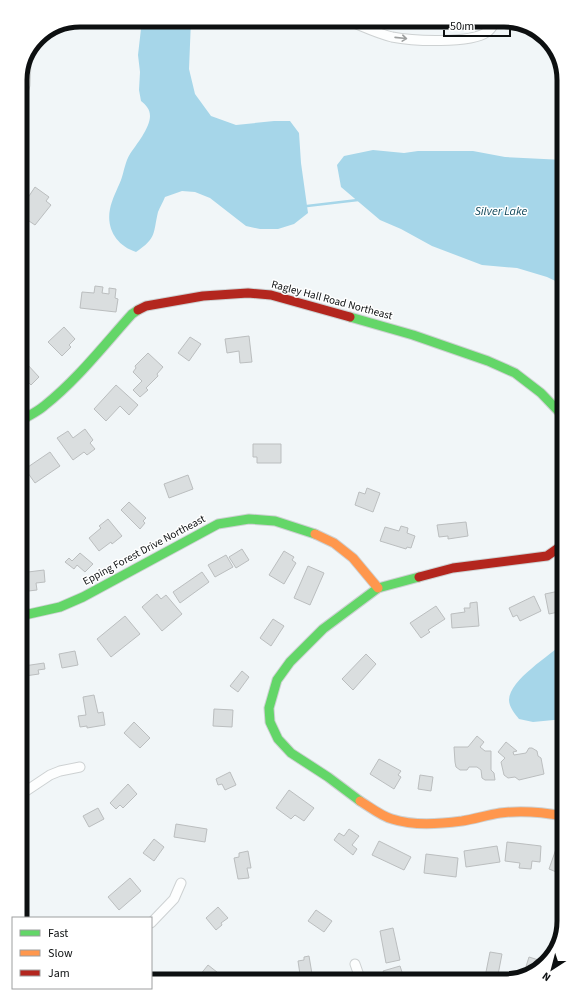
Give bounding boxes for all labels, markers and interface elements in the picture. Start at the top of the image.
scale bar [444,12,510,38]
text: 50 m [450,18,474,35]
one-way arrow [394,34,407,42]
water label: Silver Lake [475,203,528,220]
street label: Ragley Hall Road Northeast [270,277,395,323]
street label: Epping Forest Drive Northeast [80,511,208,589]
legend [12,917,152,989]
text: Fast [48,925,68,942]
text: Slow [48,945,73,962]
north arrow [532,949,572,989]
text: Jam [48,965,70,982]
text: N [539,968,554,985]

